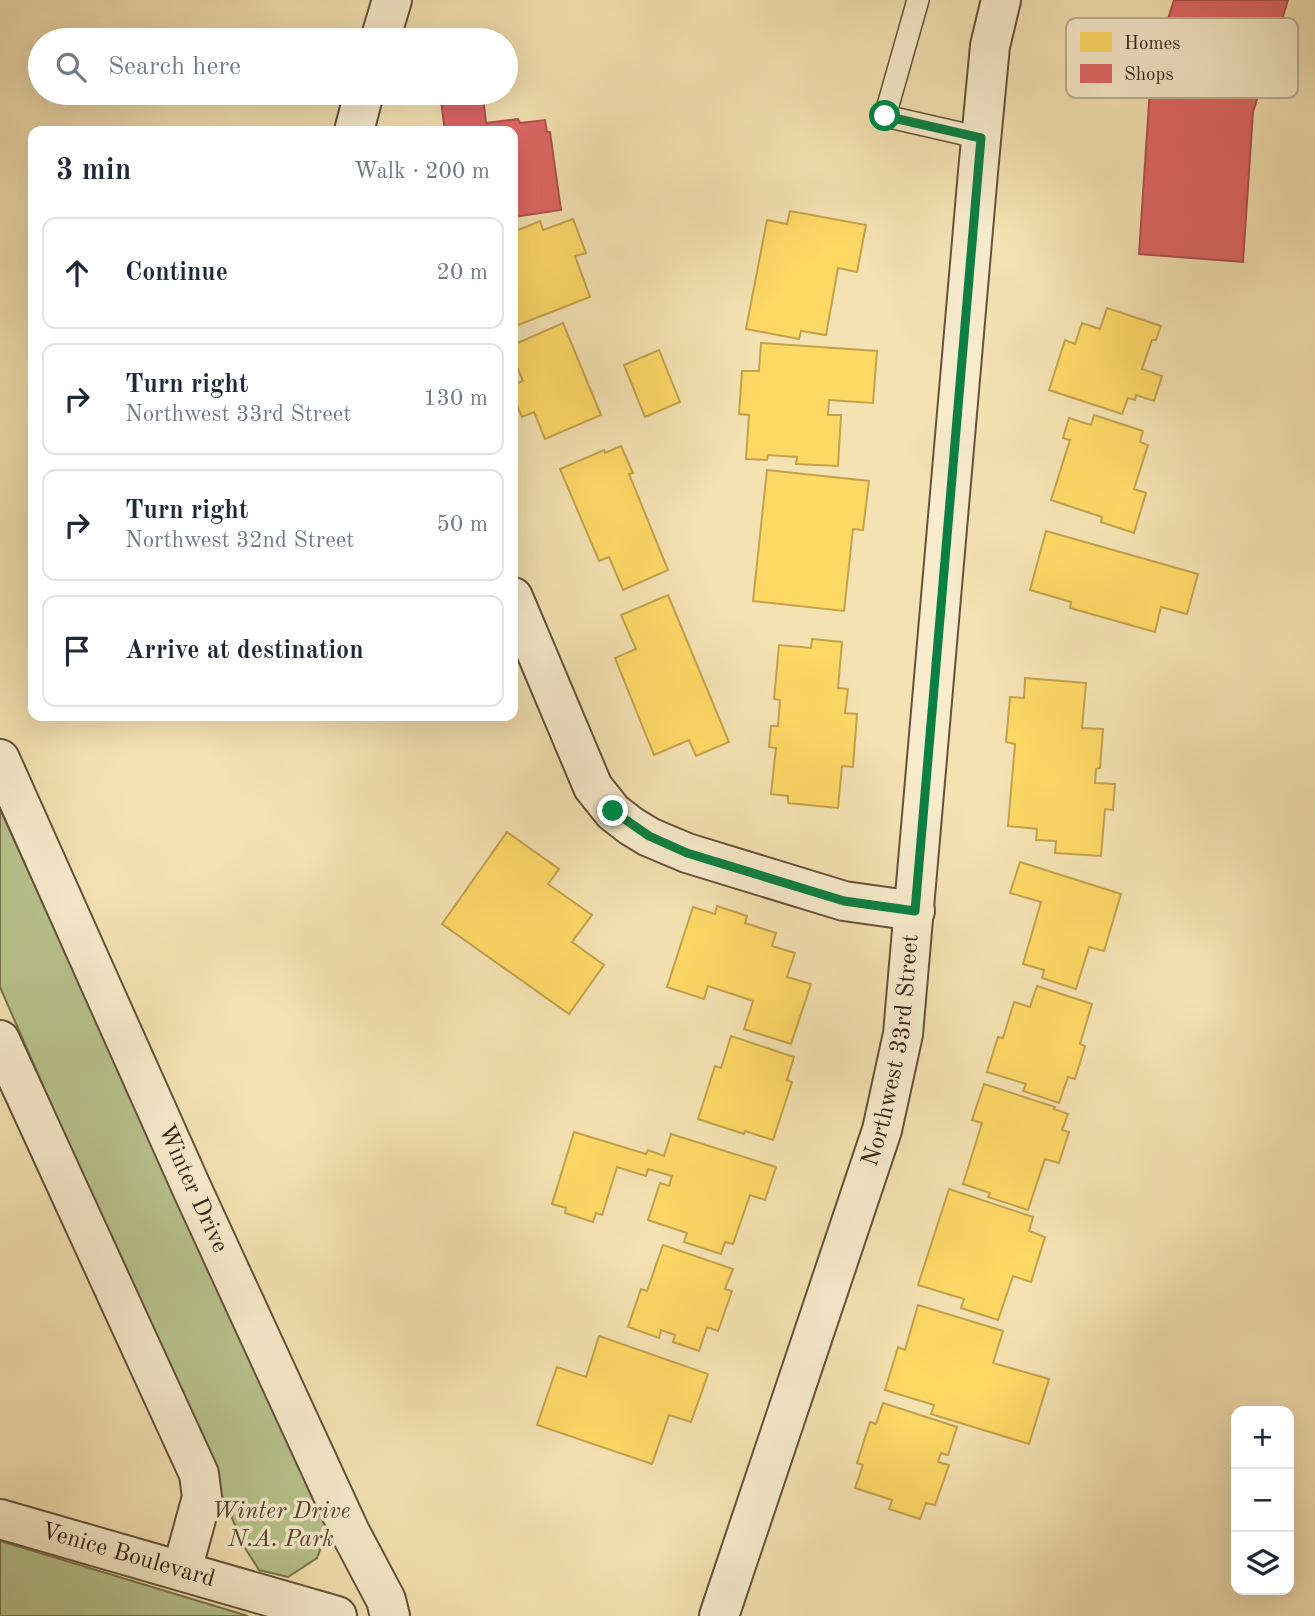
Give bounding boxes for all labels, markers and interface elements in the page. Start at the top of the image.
legend [1066,18,1298,98]
search box [28,28,518,105]
text: Homes [1124,35,1180,54]
icon: search [52,48,90,86]
text: Search here [108,54,241,80]
text: Shops [1124,66,1174,85]
route start [869,100,900,131]
text: 3 min [56,156,131,186]
text: Walk · 200 m [354,160,490,183]
icon: ahead [58,254,96,292]
text: Continue [125,260,228,286]
text: 20 m [437,261,488,284]
text: Turn right [125,372,248,398]
icon: right [58,380,96,418]
text: 130 m [423,387,488,410]
text: Northwest 33rd Street [125,403,351,426]
text: Turn right [125,498,248,524]
icon: right [58,506,96,544]
text: 50 m [437,513,488,536]
text: Northwest 32nd Street [125,529,354,552]
icon: arrive [58,632,96,670]
text: Arrive at destination [125,638,364,664]
route end [597,795,628,826]
street label: Northwest 33rd Street [859,933,924,1170]
street label: Winter Drive [153,1121,232,1257]
map controls [1231,1406,1294,1595]
button: + [1231,1406,1294,1469]
button: − [1231,1469,1294,1532]
park label: Winter Drive N.A. Park [212,1500,351,1552]
street label: Venice Boulevard [38,1519,218,1592]
button: layers [1231,1532,1294,1595]

